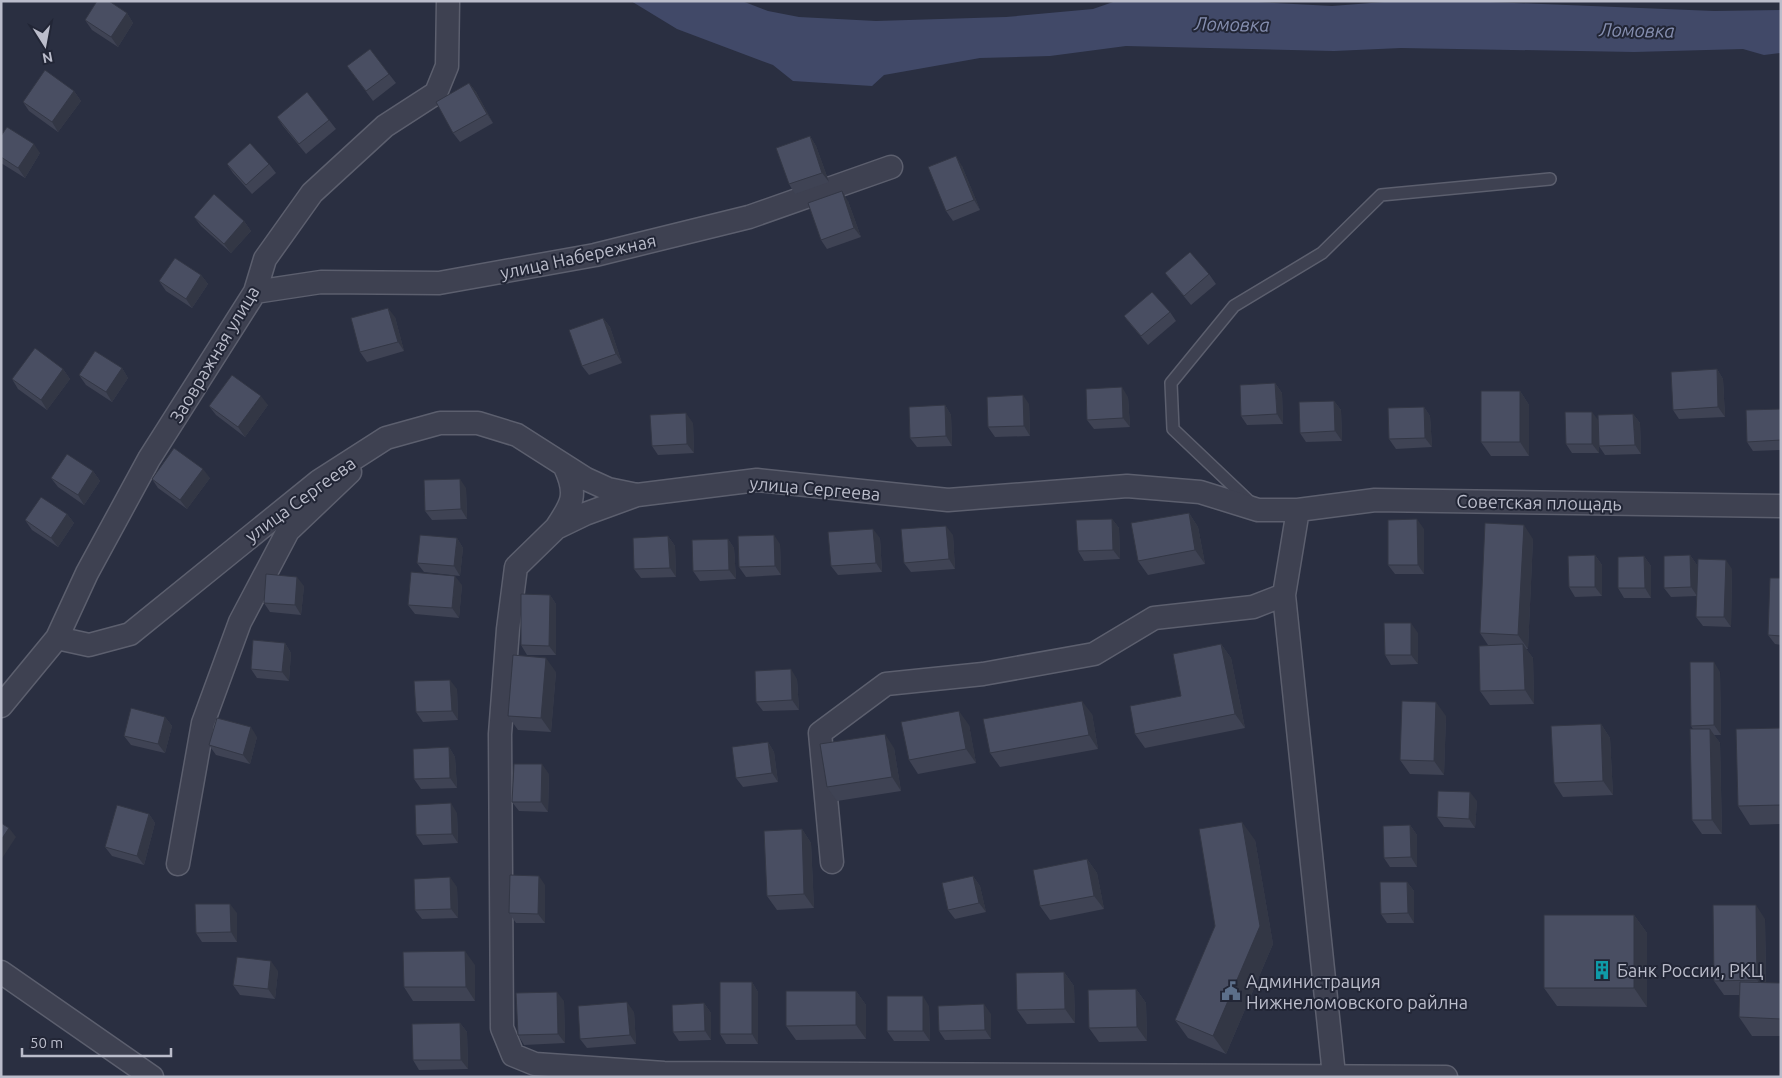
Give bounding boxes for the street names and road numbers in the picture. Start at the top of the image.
street label: улица Набережная [498,230,658,282]
street label: Заовражная улица [165,282,263,426]
street label: улица Сергеева [241,452,359,546]
street label: улица Сергеева [749,472,881,504]
street label: Советская площадь [1456,491,1622,513]

